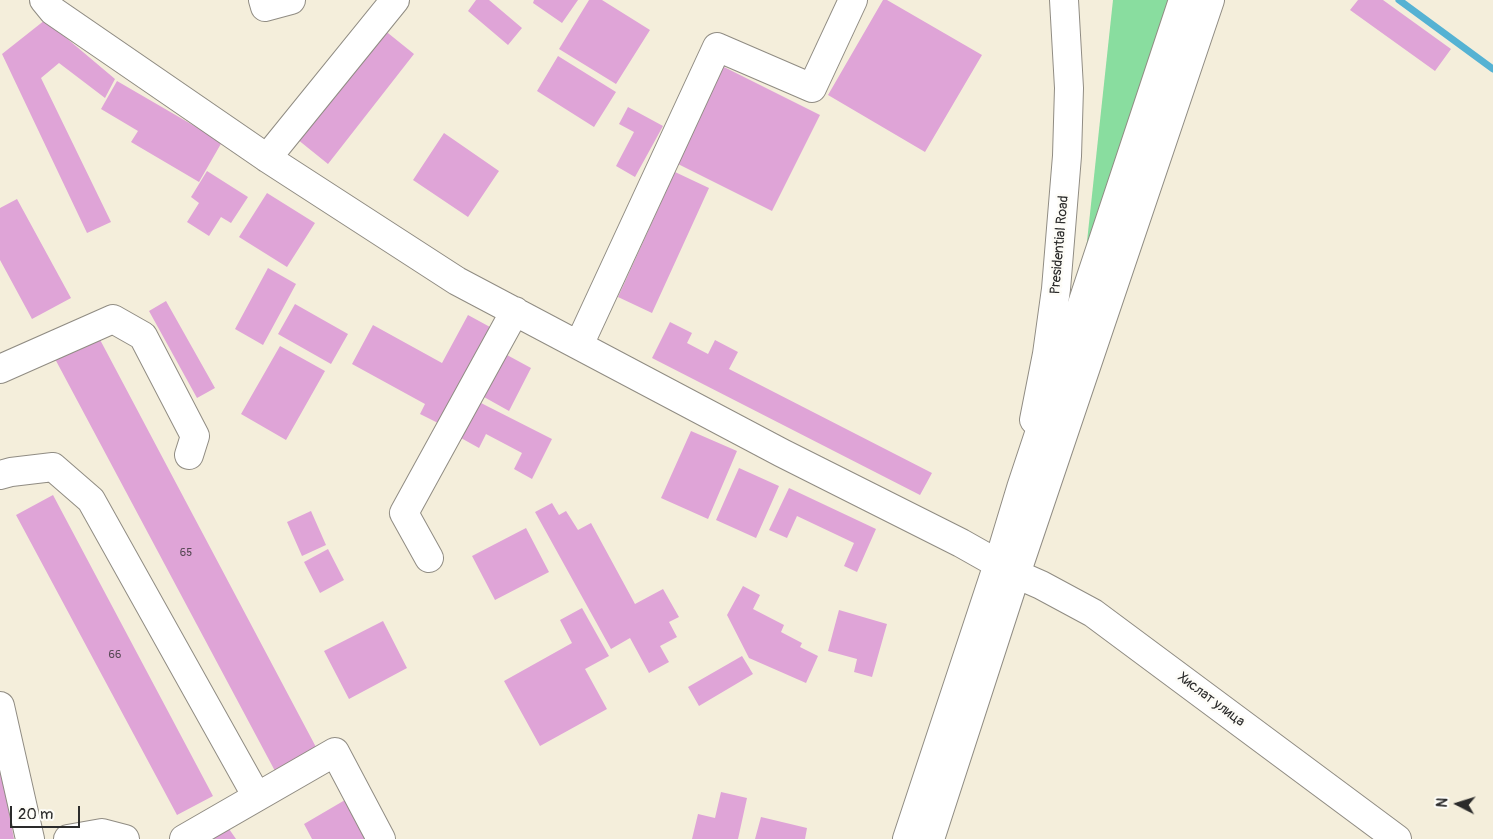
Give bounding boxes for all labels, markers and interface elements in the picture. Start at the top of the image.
street label: Presidential Road [1047,195,1073,295]
house number: 65 [180,546,192,560]
house number: 66 [109,648,121,662]
street label: Хислат улица [1174,669,1248,731]
north arrow [1433,779,1483,829]
scale bar [12,796,82,828]
text: N [1434,797,1451,808]
text: 20 m [18,805,53,824]

